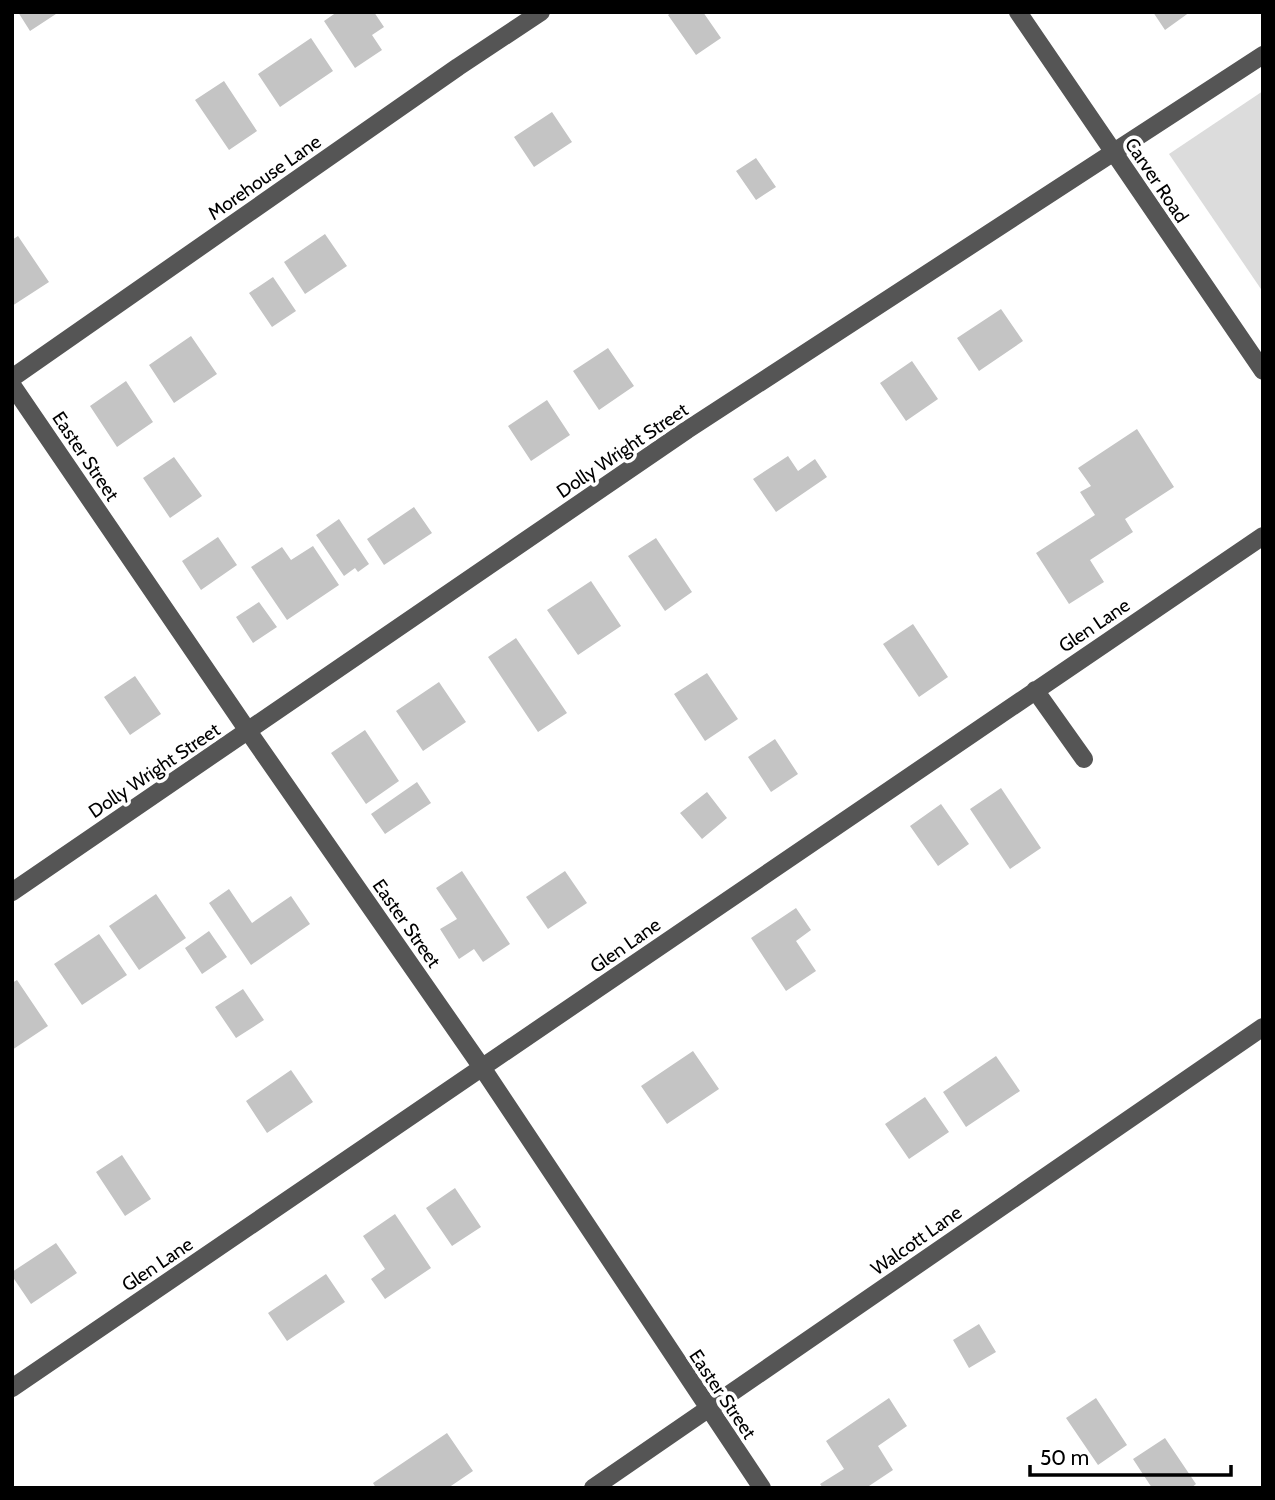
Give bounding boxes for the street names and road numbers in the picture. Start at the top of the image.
street label: Morehouse Lane [203,130,325,225]
street label: Carver Road [1120,134,1193,227]
street label: Dolly Wright Street [552,398,693,503]
street label: Easter Street [47,407,124,506]
street label: Glen Lane [1054,593,1134,657]
street label: Dolly Wright Street [84,718,225,823]
street label: Easter Street [368,875,446,972]
street label: Glen Lane [586,913,665,978]
street label: Walcott Lane [866,1201,966,1280]
street label: Glen Lane [117,1232,197,1296]
street label: Easter Street [684,1345,761,1444]

